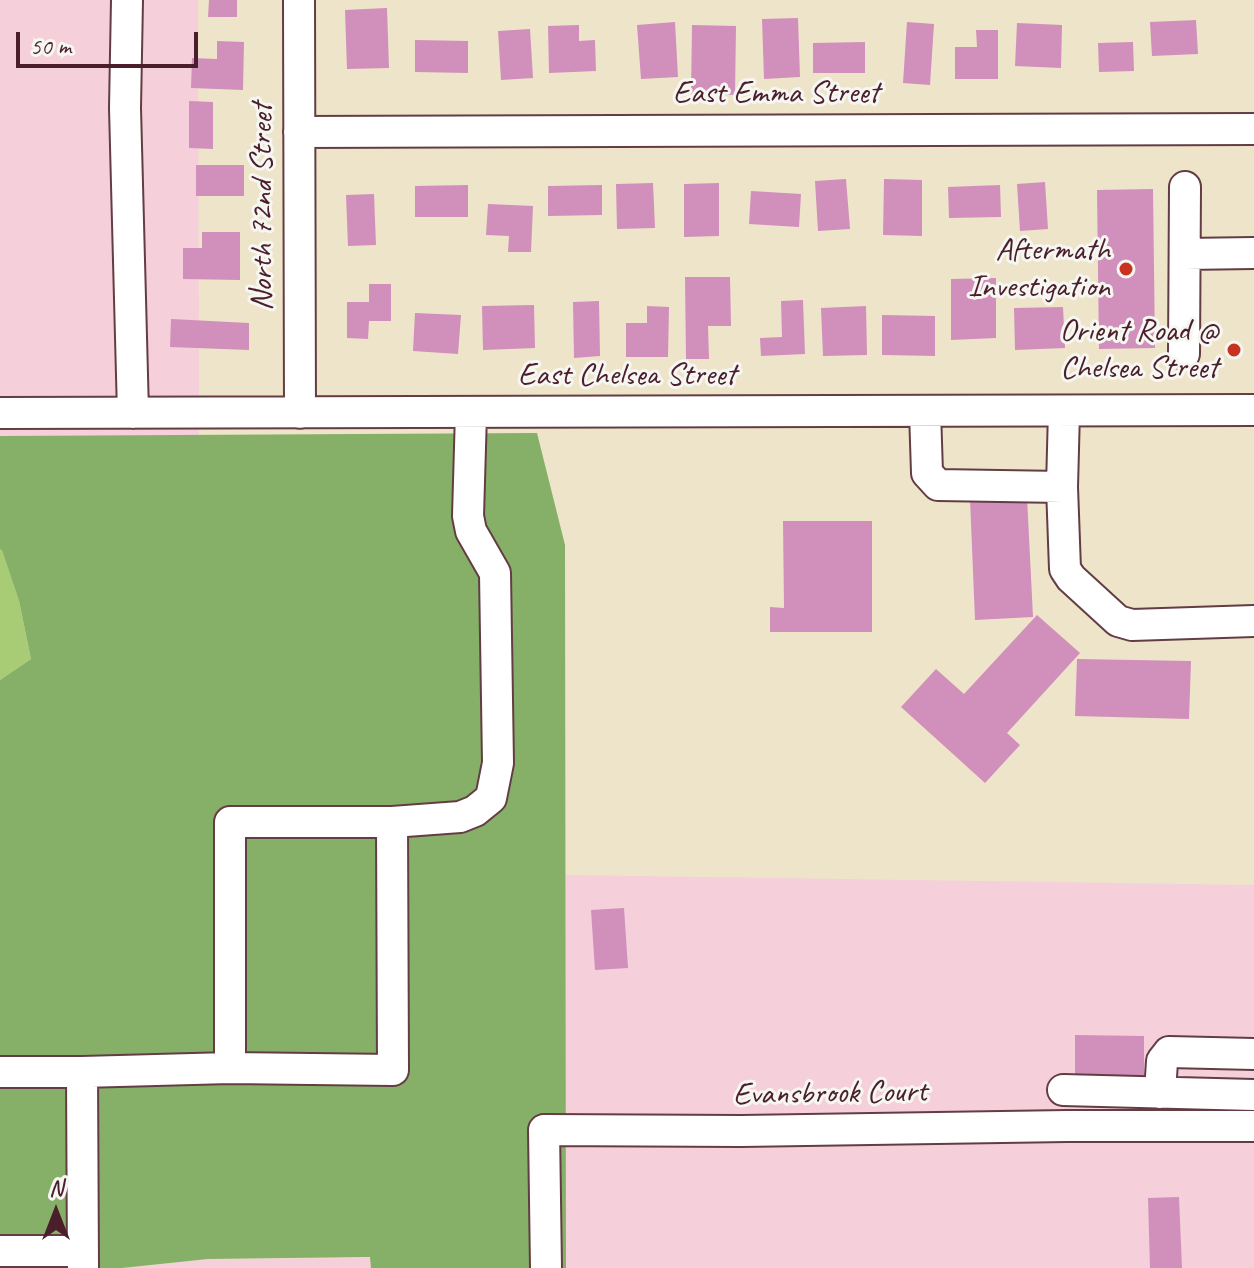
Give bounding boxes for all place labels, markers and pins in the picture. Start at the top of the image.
place label: Aftermath Investigation [968,232,1110,307]
marker: Aftermath Investigation [1117,260,1135,278]
place label: Orient Road @ Chelsea Street [1059,313,1218,388]
marker: Orient Road @ Chelsea Street [1225,341,1243,359]

